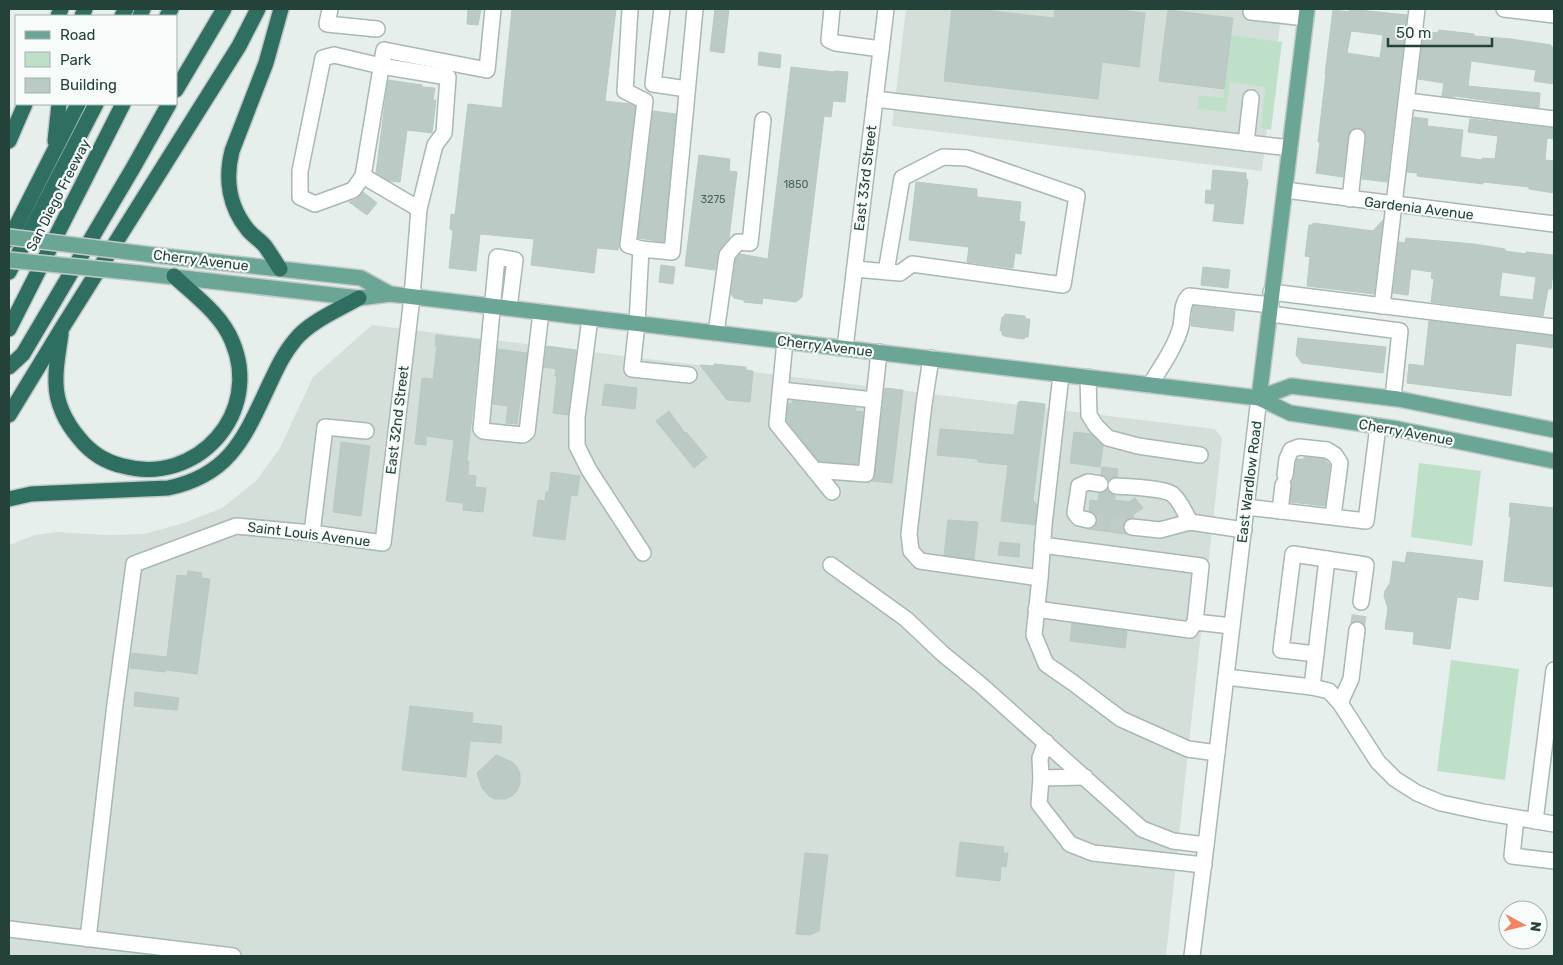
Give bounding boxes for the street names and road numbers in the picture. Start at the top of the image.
street label: East 33rd Street [851,124,880,232]
street label: San Diego Freeway [23,136,94,254]
street label: Gardenia Avenue [1363,193,1475,224]
street label: Cherry Avenue [152,246,250,275]
street label: Cherry Avenue [776,332,874,361]
street label: East 32nd Street [382,364,413,475]
street label: Cherry Avenue [1357,416,1455,449]
street label: East Wardlow Road [1234,420,1265,544]
street label: Saint Louis Avenue [246,519,372,551]

